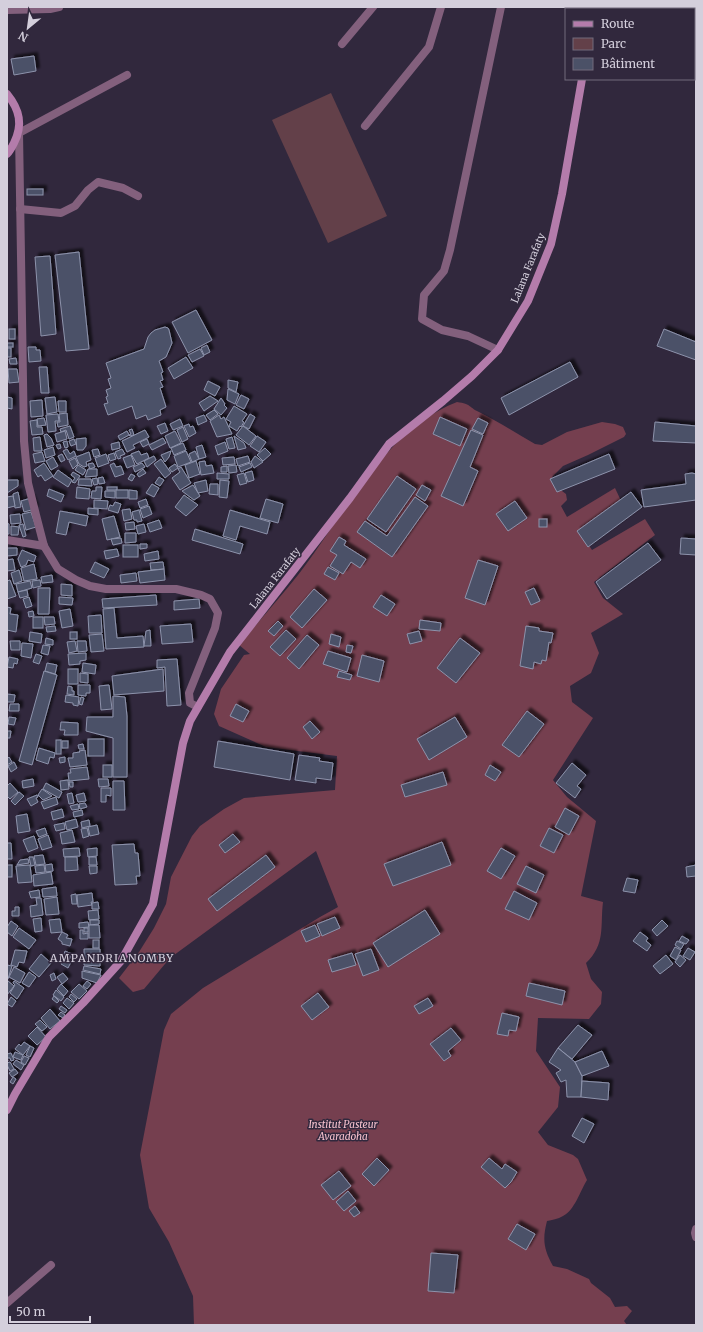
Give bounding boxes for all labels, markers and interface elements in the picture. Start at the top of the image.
north arrow [8,8,48,48]
legend [565,8,695,80]
text: Route [601,16,634,31]
text: N [16,28,30,45]
text: Parc [601,36,626,51]
text: Bâtiment [601,56,655,71]
street label: Lalana Farafaty [508,231,548,305]
street label: Lalana Farafaty [247,545,303,611]
district label: AMPANDRIANOMBY [49,951,174,965]
park label: Institut Pasteur Avaradoha [308,1118,379,1143]
scale bar [10,1298,90,1324]
text: 50 m [16,1304,45,1319]

